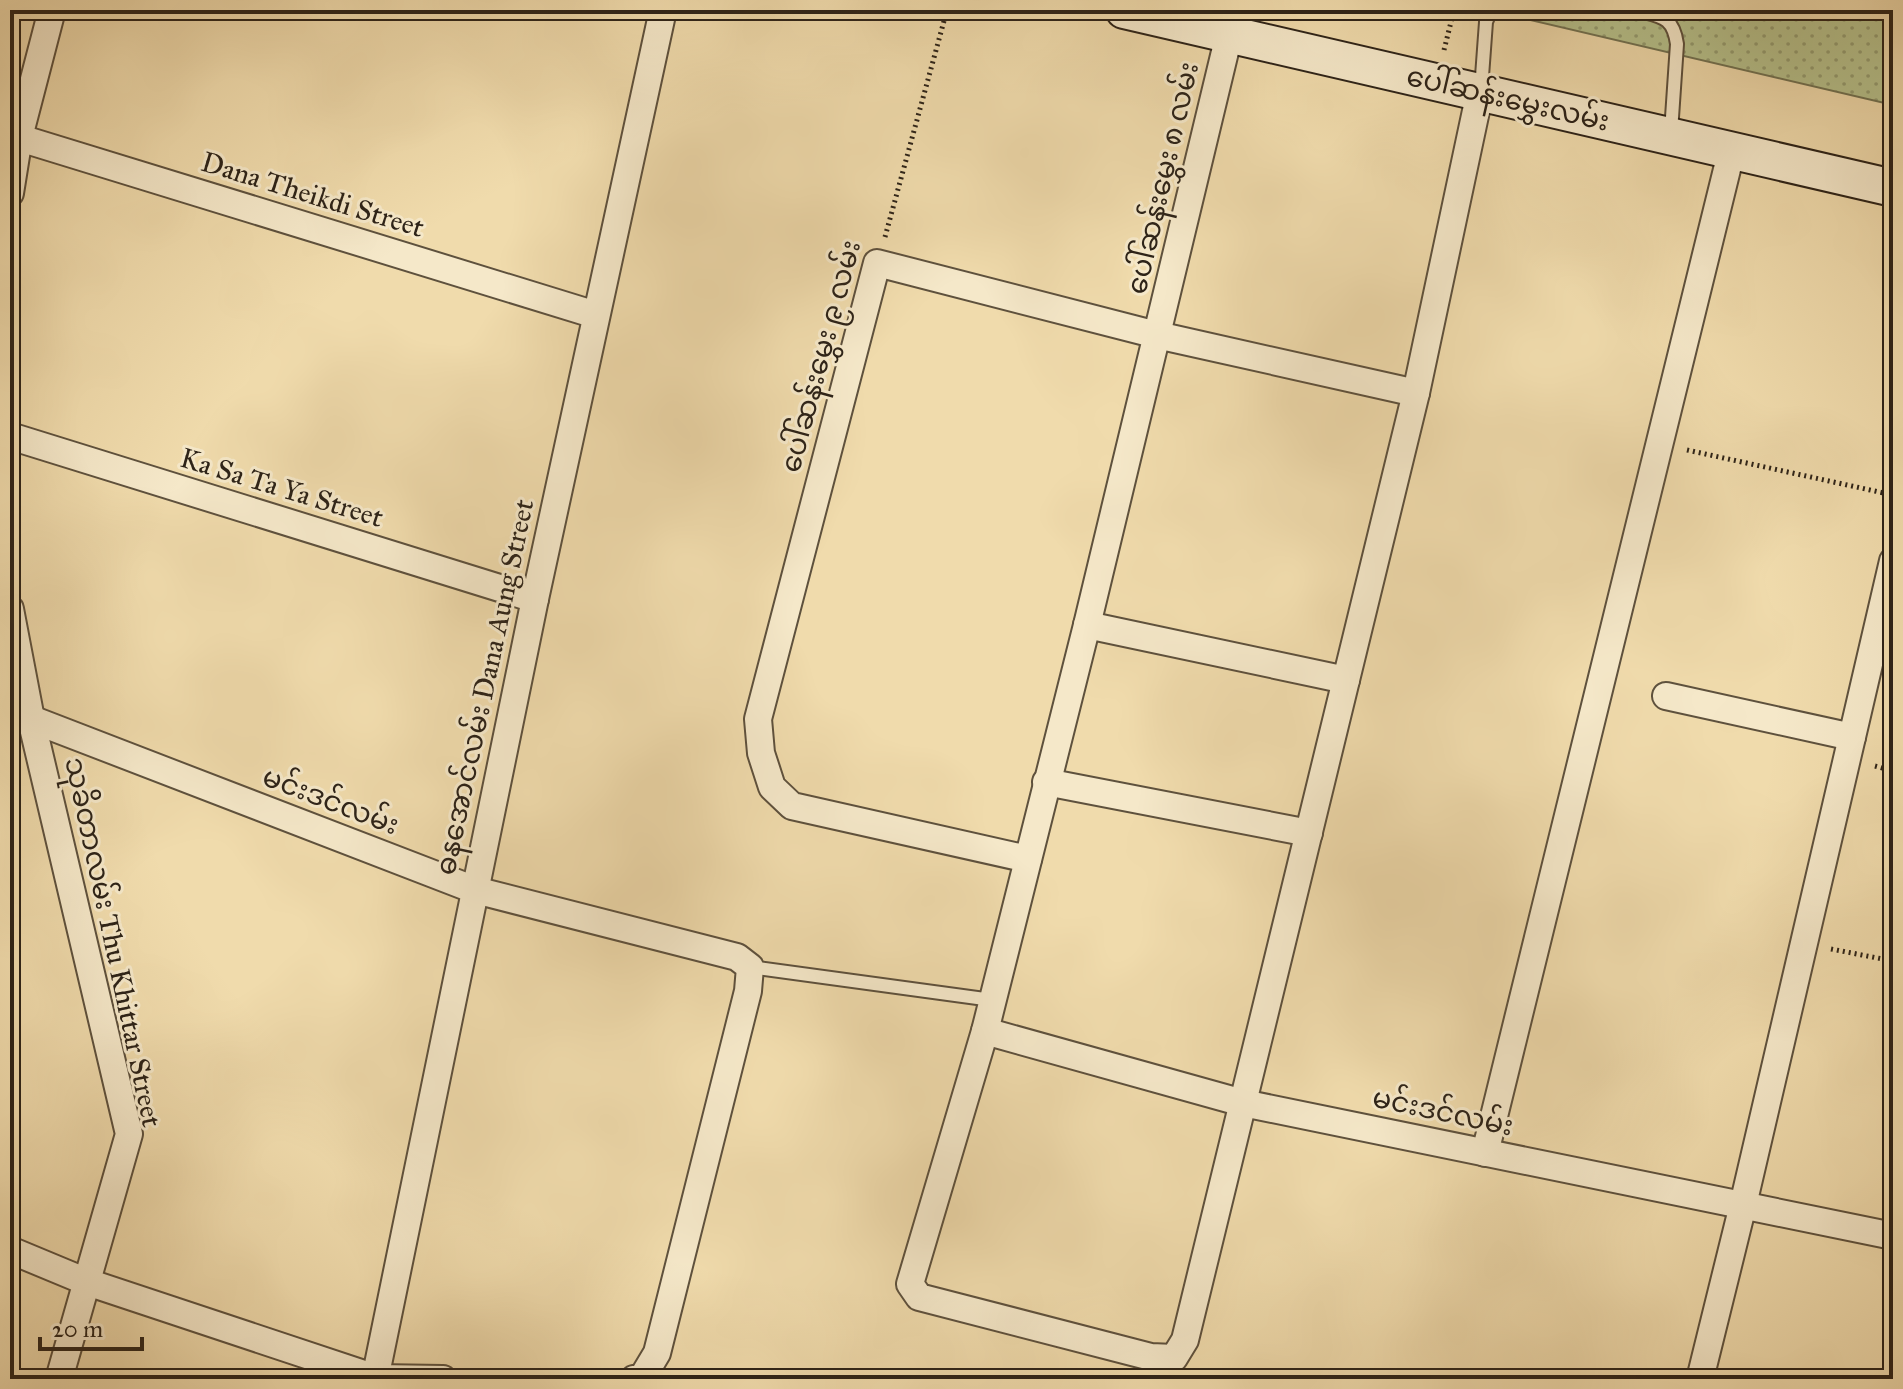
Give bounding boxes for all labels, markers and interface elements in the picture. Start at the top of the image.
street label: ပေါ်ဆန်းမွှေးလမ်း [1402,57,1613,144]
street label: ပေါ်ဆန်းမွှေး ၈ လမ်း [1118,58,1211,299]
street label: Dana Theikdi Street [197,144,429,245]
street label: ပေါ်ဆန်းမွှေး ၉ လမ်း [772,236,873,477]
street label: Ka Sa Ta Ya Street [176,440,388,535]
street label: ဓနအောင်လမ်း Dana Aung Street [427,496,546,879]
street label: သုခိတာလမ်း Thu Khittar Street [52,754,171,1131]
street label: မင်းဒင်လမ်း [258,758,404,842]
street label: မင်းဒင်လမ်း [1369,1079,1517,1143]
scale bar [40,1301,142,1351]
text: 20 m [52,1314,103,1344]

